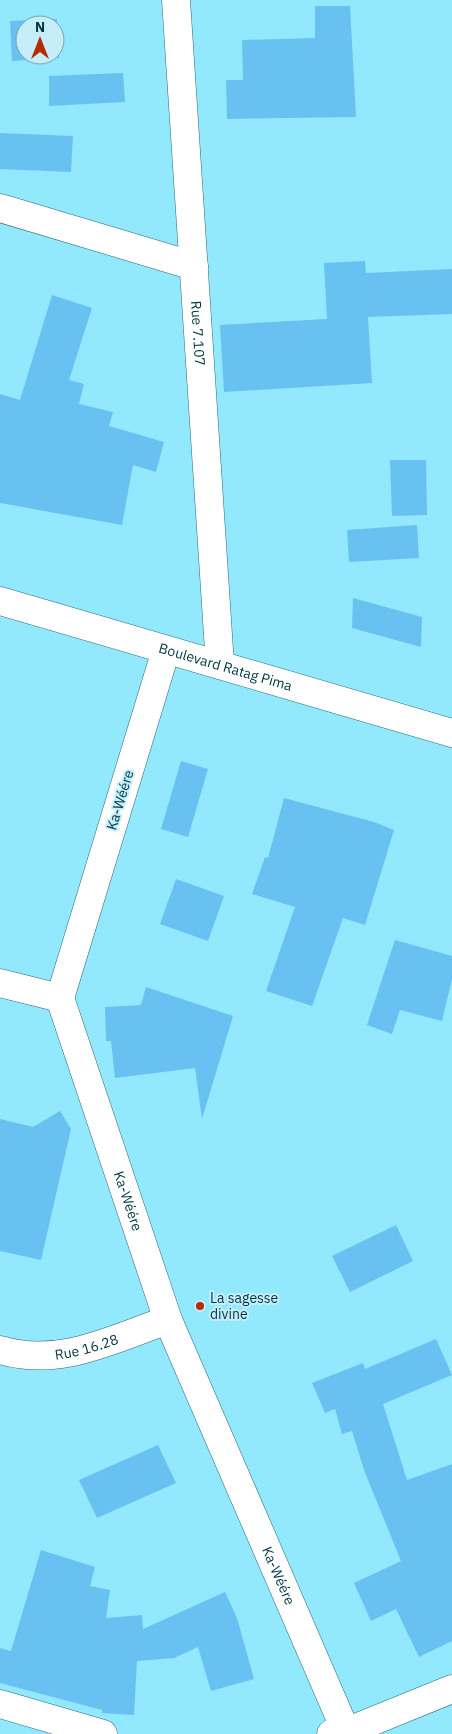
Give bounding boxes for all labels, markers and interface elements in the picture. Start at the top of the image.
north arrow [15,15,65,65]
text: N [35,18,45,36]
street label: Rue 7.107 [187,300,209,366]
street label: Boulevard Ratag Pima [157,639,295,695]
street label: Ka-Wéére [102,767,138,832]
street label: Ka-Wéére [110,1169,147,1234]
place label: La sagesse divine [210,1289,279,1323]
marker: La sagesse divine [194,1300,206,1312]
street label: Rue 16.28 [54,1330,121,1364]
street label: Ka-Wéére [258,1544,299,1608]

